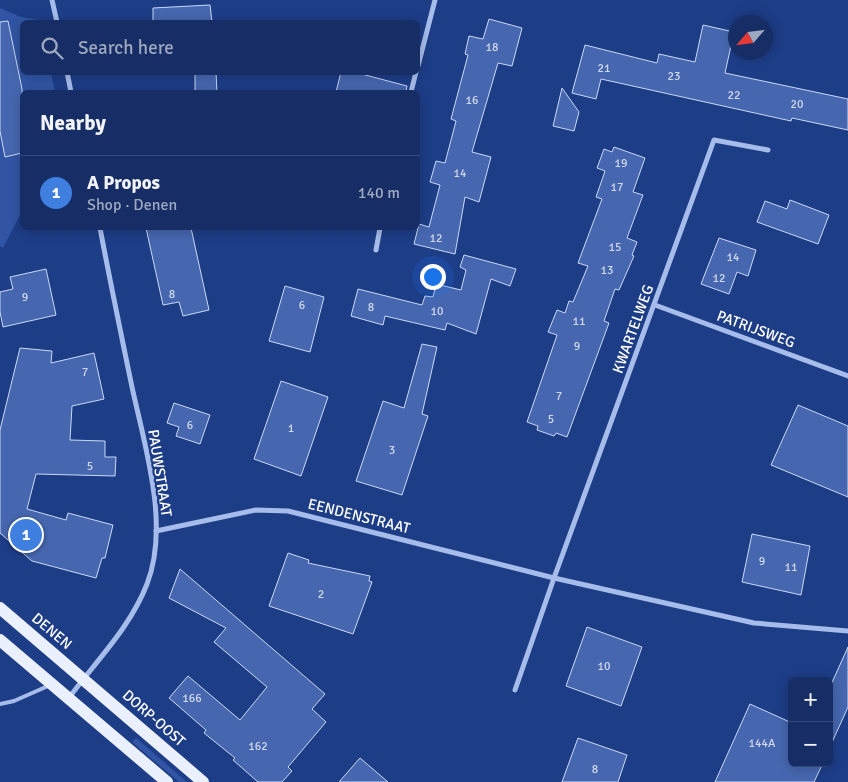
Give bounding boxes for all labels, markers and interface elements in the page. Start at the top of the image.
north arrow [728,15,773,60]
search box [20,20,420,75]
icon: search [38,34,66,62]
text: Search here [78,36,174,60]
house number: 18 [486,40,498,55]
house number: 21 [598,61,610,76]
house number: 23 [668,69,680,84]
house number: 22 [728,88,740,103]
house number: 16 [466,93,478,108]
house number: 20 [791,97,803,112]
text: Nearby [40,110,106,136]
house number: 19 [615,156,627,171]
house number: 14 [454,166,467,181]
text: A Propos [87,171,160,195]
house number: 17 [611,180,623,195]
text: 1 [52,183,60,203]
text: 140 m [358,183,400,203]
text: Shop · Denen [87,195,177,215]
house number: 12 [430,231,442,246]
house number: 15 [609,240,621,255]
house number: 14 [727,250,740,265]
house number: 13 [601,263,613,278]
your location [420,264,446,290]
house number: 12 [713,271,725,286]
street label: KWARTELWEG [609,282,657,376]
house number: 8 [169,287,175,302]
house number: 9 [22,290,28,305]
house number: 6 [299,298,305,313]
house number: 8 [368,300,374,315]
house number: 10 [431,304,443,319]
street label: PATRIJSWEG [714,306,798,352]
house number: 11 [573,314,585,329]
house number: 9 [574,339,580,354]
house number: 7 [82,365,88,380]
house number: 7 [556,389,562,404]
house number: 5 [548,412,554,427]
house number: 6 [187,418,193,433]
house number: 1 [288,421,294,436]
street label: PAUWSTRAAT [144,428,176,519]
house number: 3 [389,443,395,458]
house number: 5 [87,459,93,474]
street label: EENDENSTRAAT [306,495,413,538]
pin: 1 [10,516,42,554]
house number: 9 [759,554,765,569]
house number: 11 [785,560,797,575]
house number: 2 [318,587,324,602]
street label: DENEN [28,609,76,653]
house number: 10 [598,659,610,674]
map controls [788,677,833,767]
button: + [788,677,833,722]
street label: DORP-OOST [119,686,190,751]
house number: 166 [182,691,202,706]
button: − [788,722,833,767]
house number: 144A [749,736,776,751]
house number: 162 [248,739,268,754]
house number: 8 [592,762,598,777]

